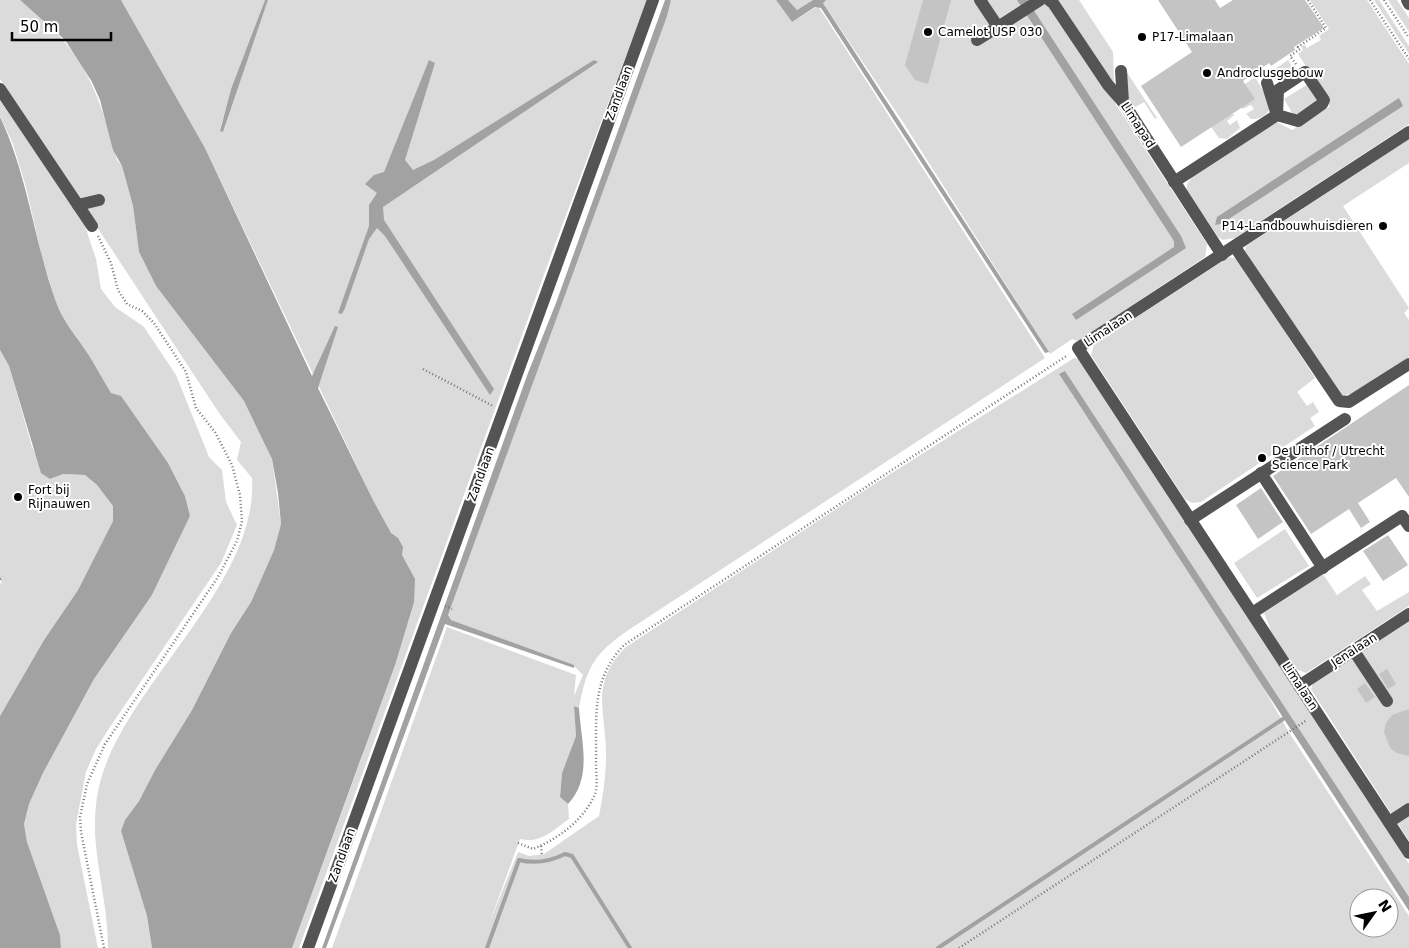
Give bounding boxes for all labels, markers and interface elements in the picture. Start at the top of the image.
scale bar [12,10,111,42]
text: 50 m [20,18,58,36]
place label: Camelot USP 030 [938,25,1042,39]
marker: Camelot USP 030 [922,26,934,38]
place label: P17-Limalaan [1152,30,1234,44]
marker: P17-Limalaan [1136,31,1148,43]
street label: Zandlaan [603,64,635,122]
place label: Androclusgebouw [1217,66,1324,80]
marker: Androclusgebouw [1201,67,1213,79]
street label: Limapad [1118,100,1158,150]
place label: P14-Landbouwhuisdieren [1222,219,1373,233]
marker: P14-Landbouwhuisdieren [1377,220,1389,232]
street label: Limalaan [1081,308,1135,350]
place label: De Uithof / Utrecht Science Park [1272,444,1385,472]
street label: Zandlaan [465,445,497,503]
marker: De Uithof / Utrecht Science Park [1256,452,1268,464]
place label: Fort bij Rijnauwen [28,483,90,511]
marker: Fort bij Rijnauwen [12,491,24,503]
street label: Jenalaan [1328,630,1379,670]
street label: Limalaan [1279,659,1321,713]
street label: Zandlaan [326,826,358,884]
north arrow [1349,888,1399,938]
text: N [1375,897,1395,915]

